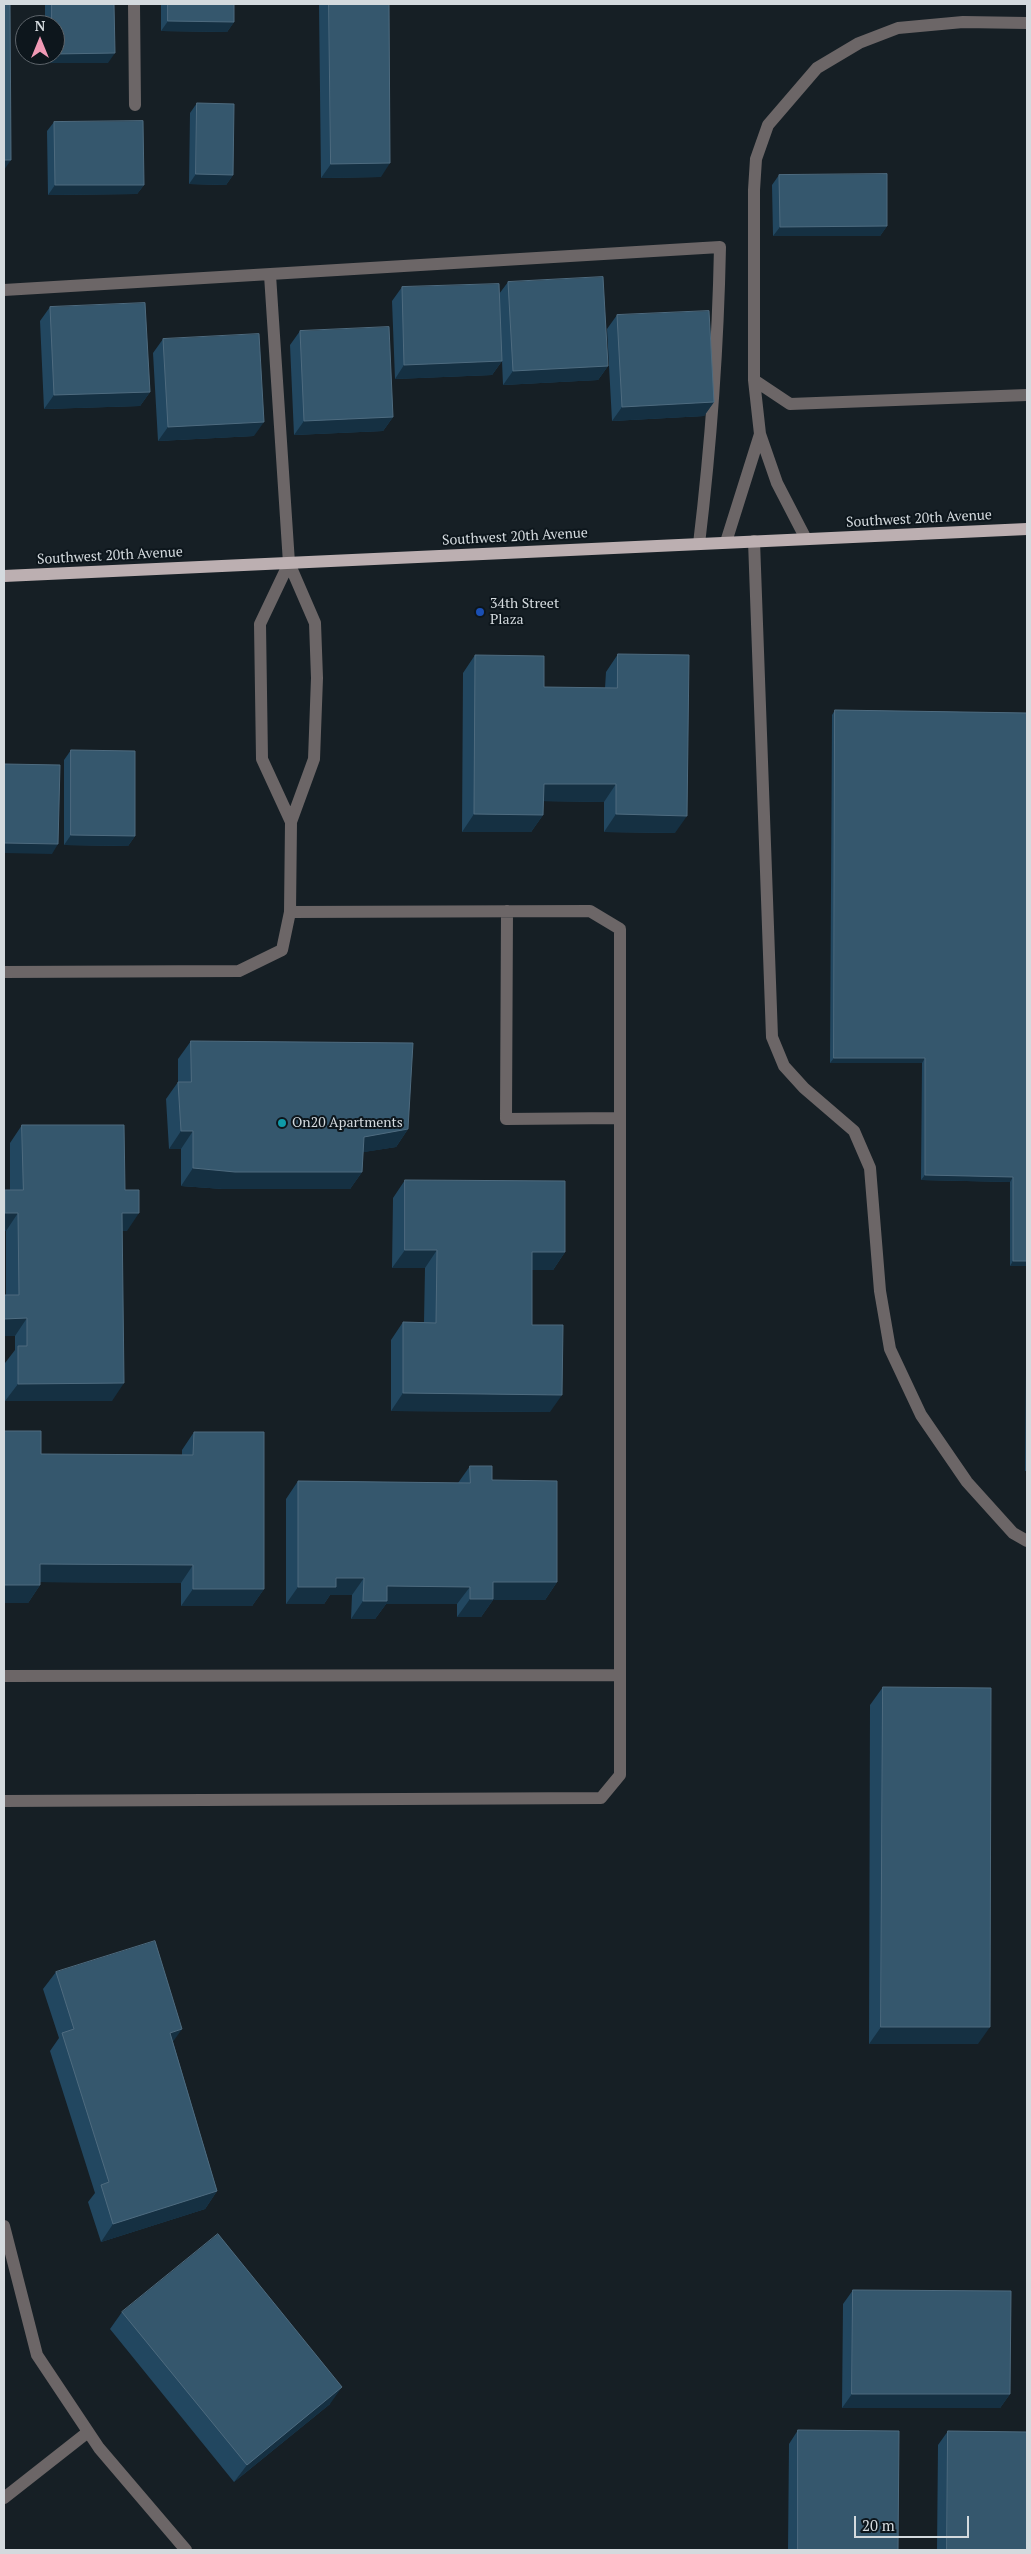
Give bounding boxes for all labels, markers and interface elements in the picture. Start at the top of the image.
north arrow [15,15,65,65]
text: N [35,16,45,35]
street label: Southwest 20th Avenue [846,507,992,531]
street label: Southwest 20th Avenue [442,525,588,549]
street label: Southwest 20th Avenue [37,544,183,568]
place label: 34th Street Plaza [490,596,559,628]
marker: 34th Street Plaza [474,606,486,618]
place label: On20 Apartments [292,1115,403,1131]
marker: On20 Apartments [276,1117,288,1129]
scale bar [856,2506,971,2538]
text: 20 m [862,2515,895,2535]

